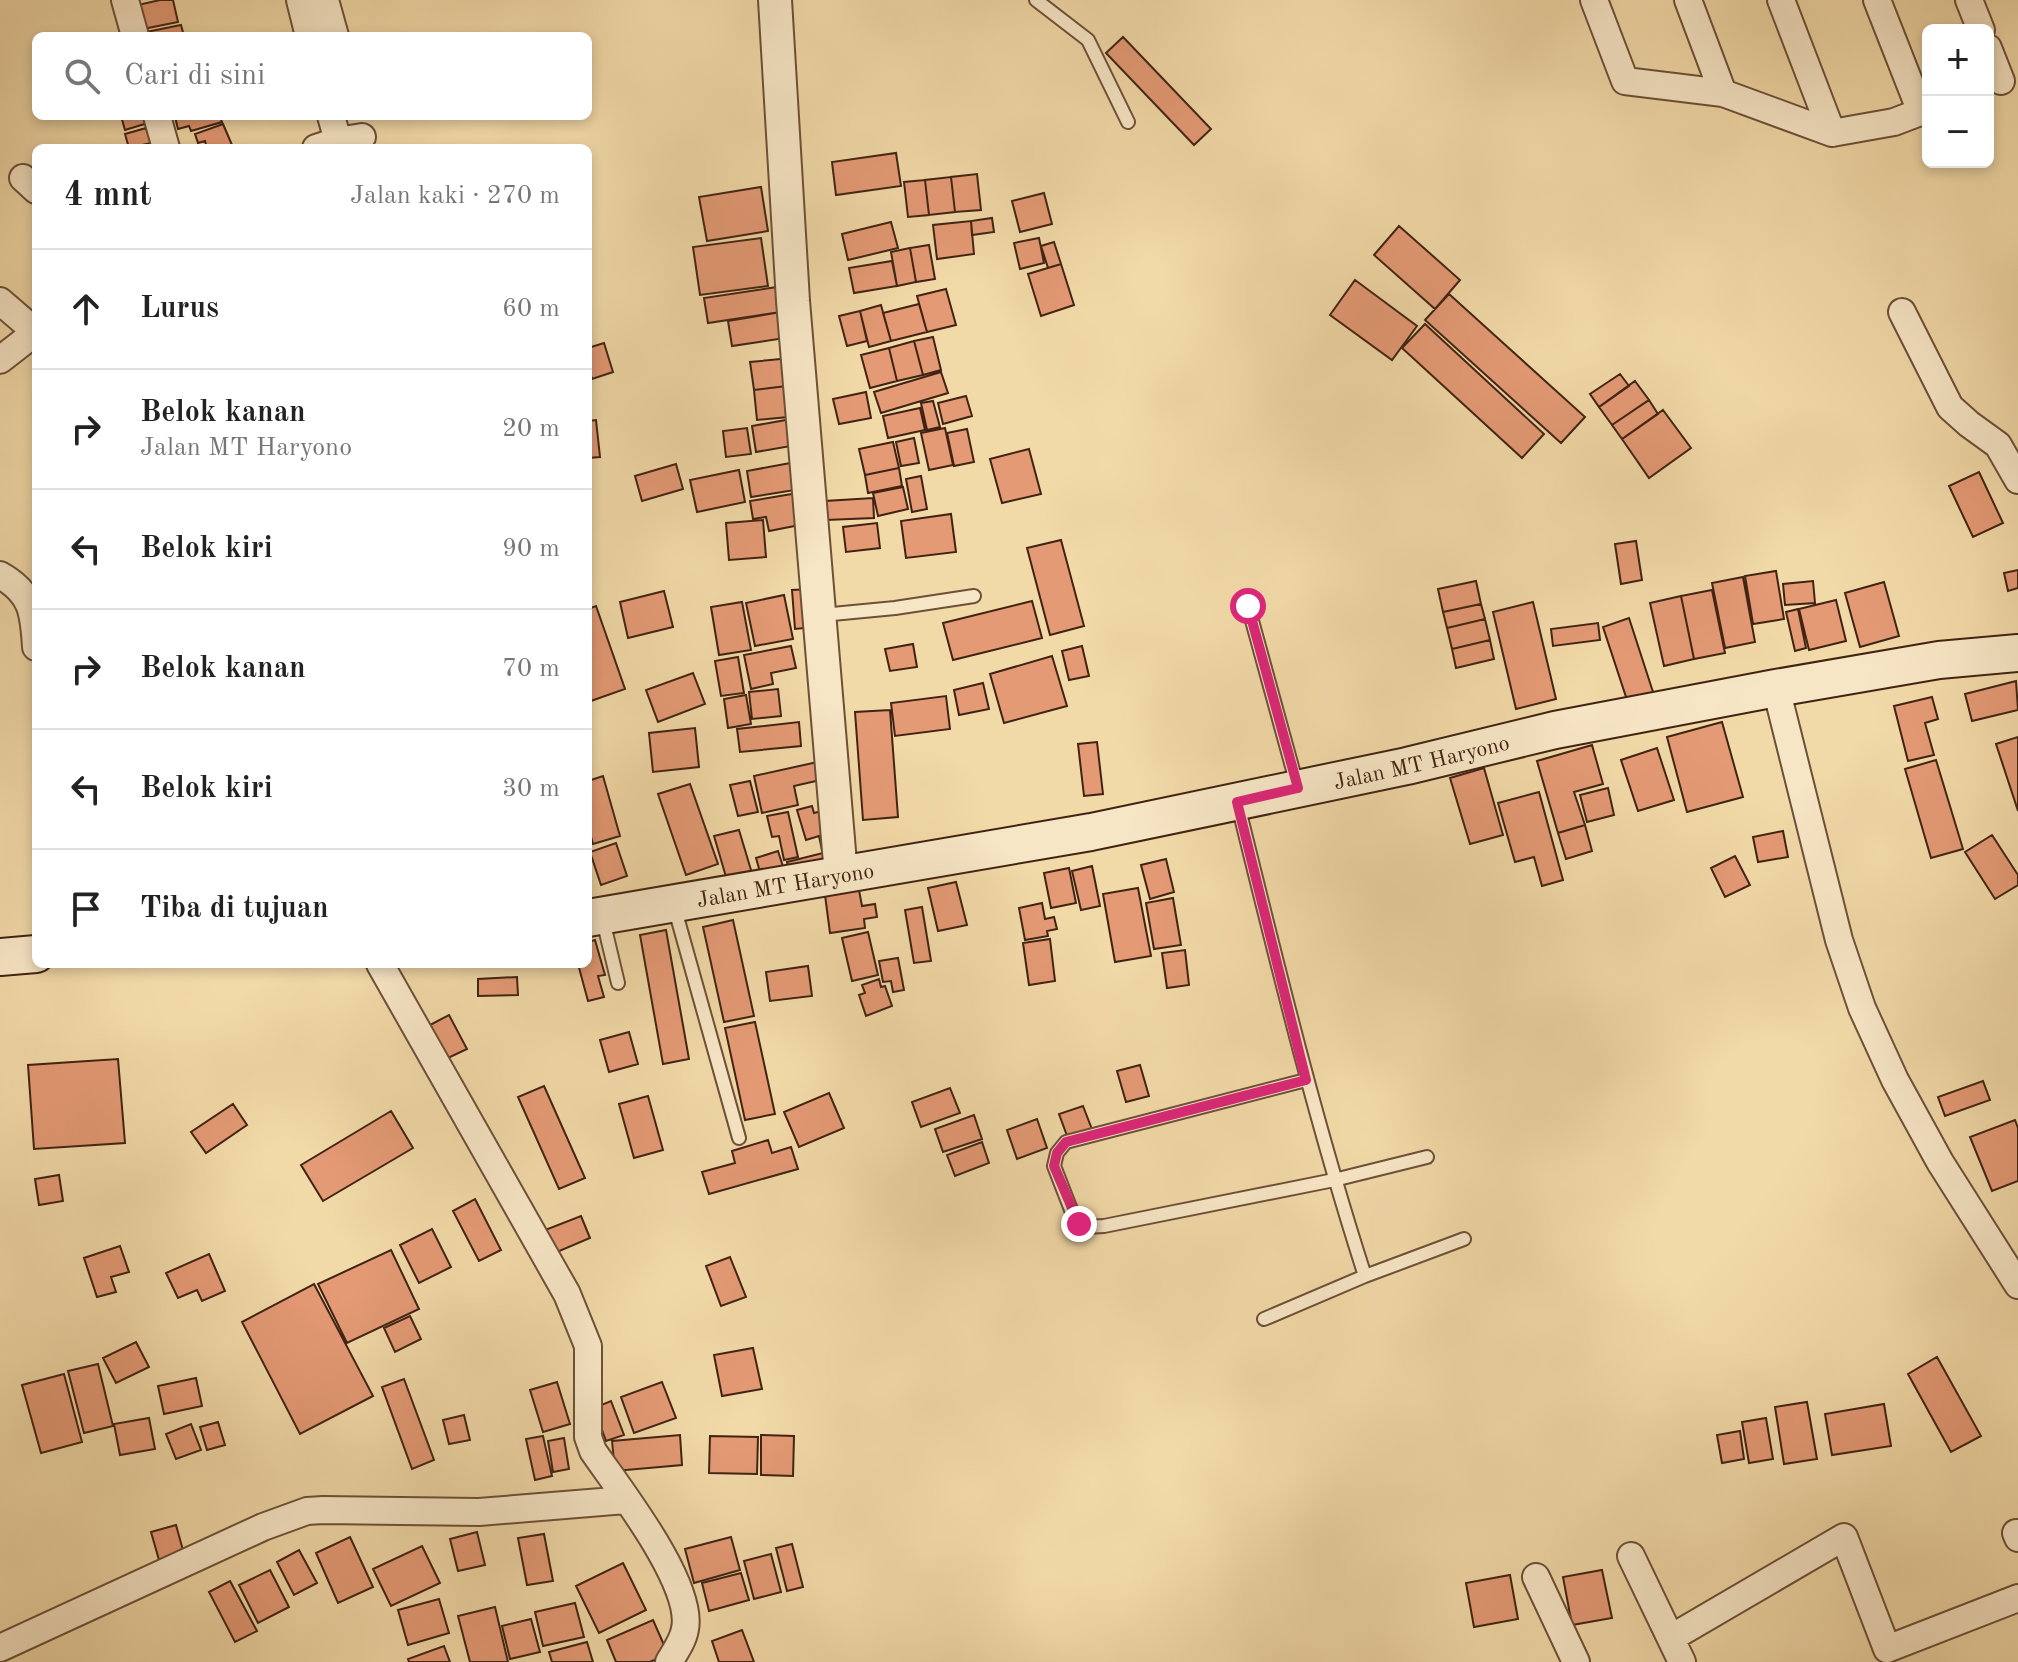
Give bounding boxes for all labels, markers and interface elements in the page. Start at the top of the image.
map controls [1922,24,1994,168]
button: + [1922,24,1994,96]
search box [32,32,592,120]
icon: search [60,54,104,98]
text: Cari di sini [124,61,265,91]
button: − [1922,96,1994,168]
text: 4 mnt [64,179,152,213]
text: Jalan kaki · 270 m [350,183,560,209]
icon: ahead [64,287,108,331]
text: Lurus [140,294,219,324]
text: 60 m [502,296,560,322]
text: Belok kanan [140,398,306,428]
icon: right [64,407,108,451]
text: 20 m [502,416,560,442]
text: Jalan MT Haryono [140,435,352,461]
icon: left [64,527,108,571]
text: Belok kiri [140,534,273,564]
text: 90 m [502,536,560,562]
route start [1230,588,1266,624]
icon: right [64,647,108,691]
text: Belok kanan [140,654,306,684]
text: 70 m [502,656,560,682]
street label: Jalan MT Haryono [1332,733,1512,794]
icon: left [64,767,108,811]
text: Belok kiri [140,774,273,804]
text: 30 m [502,776,560,802]
street label: Jalan MT Haryono [695,860,876,912]
icon: arrive [64,887,108,931]
text: Tiba di tujuan [140,894,329,924]
route end [1061,1206,1097,1242]

